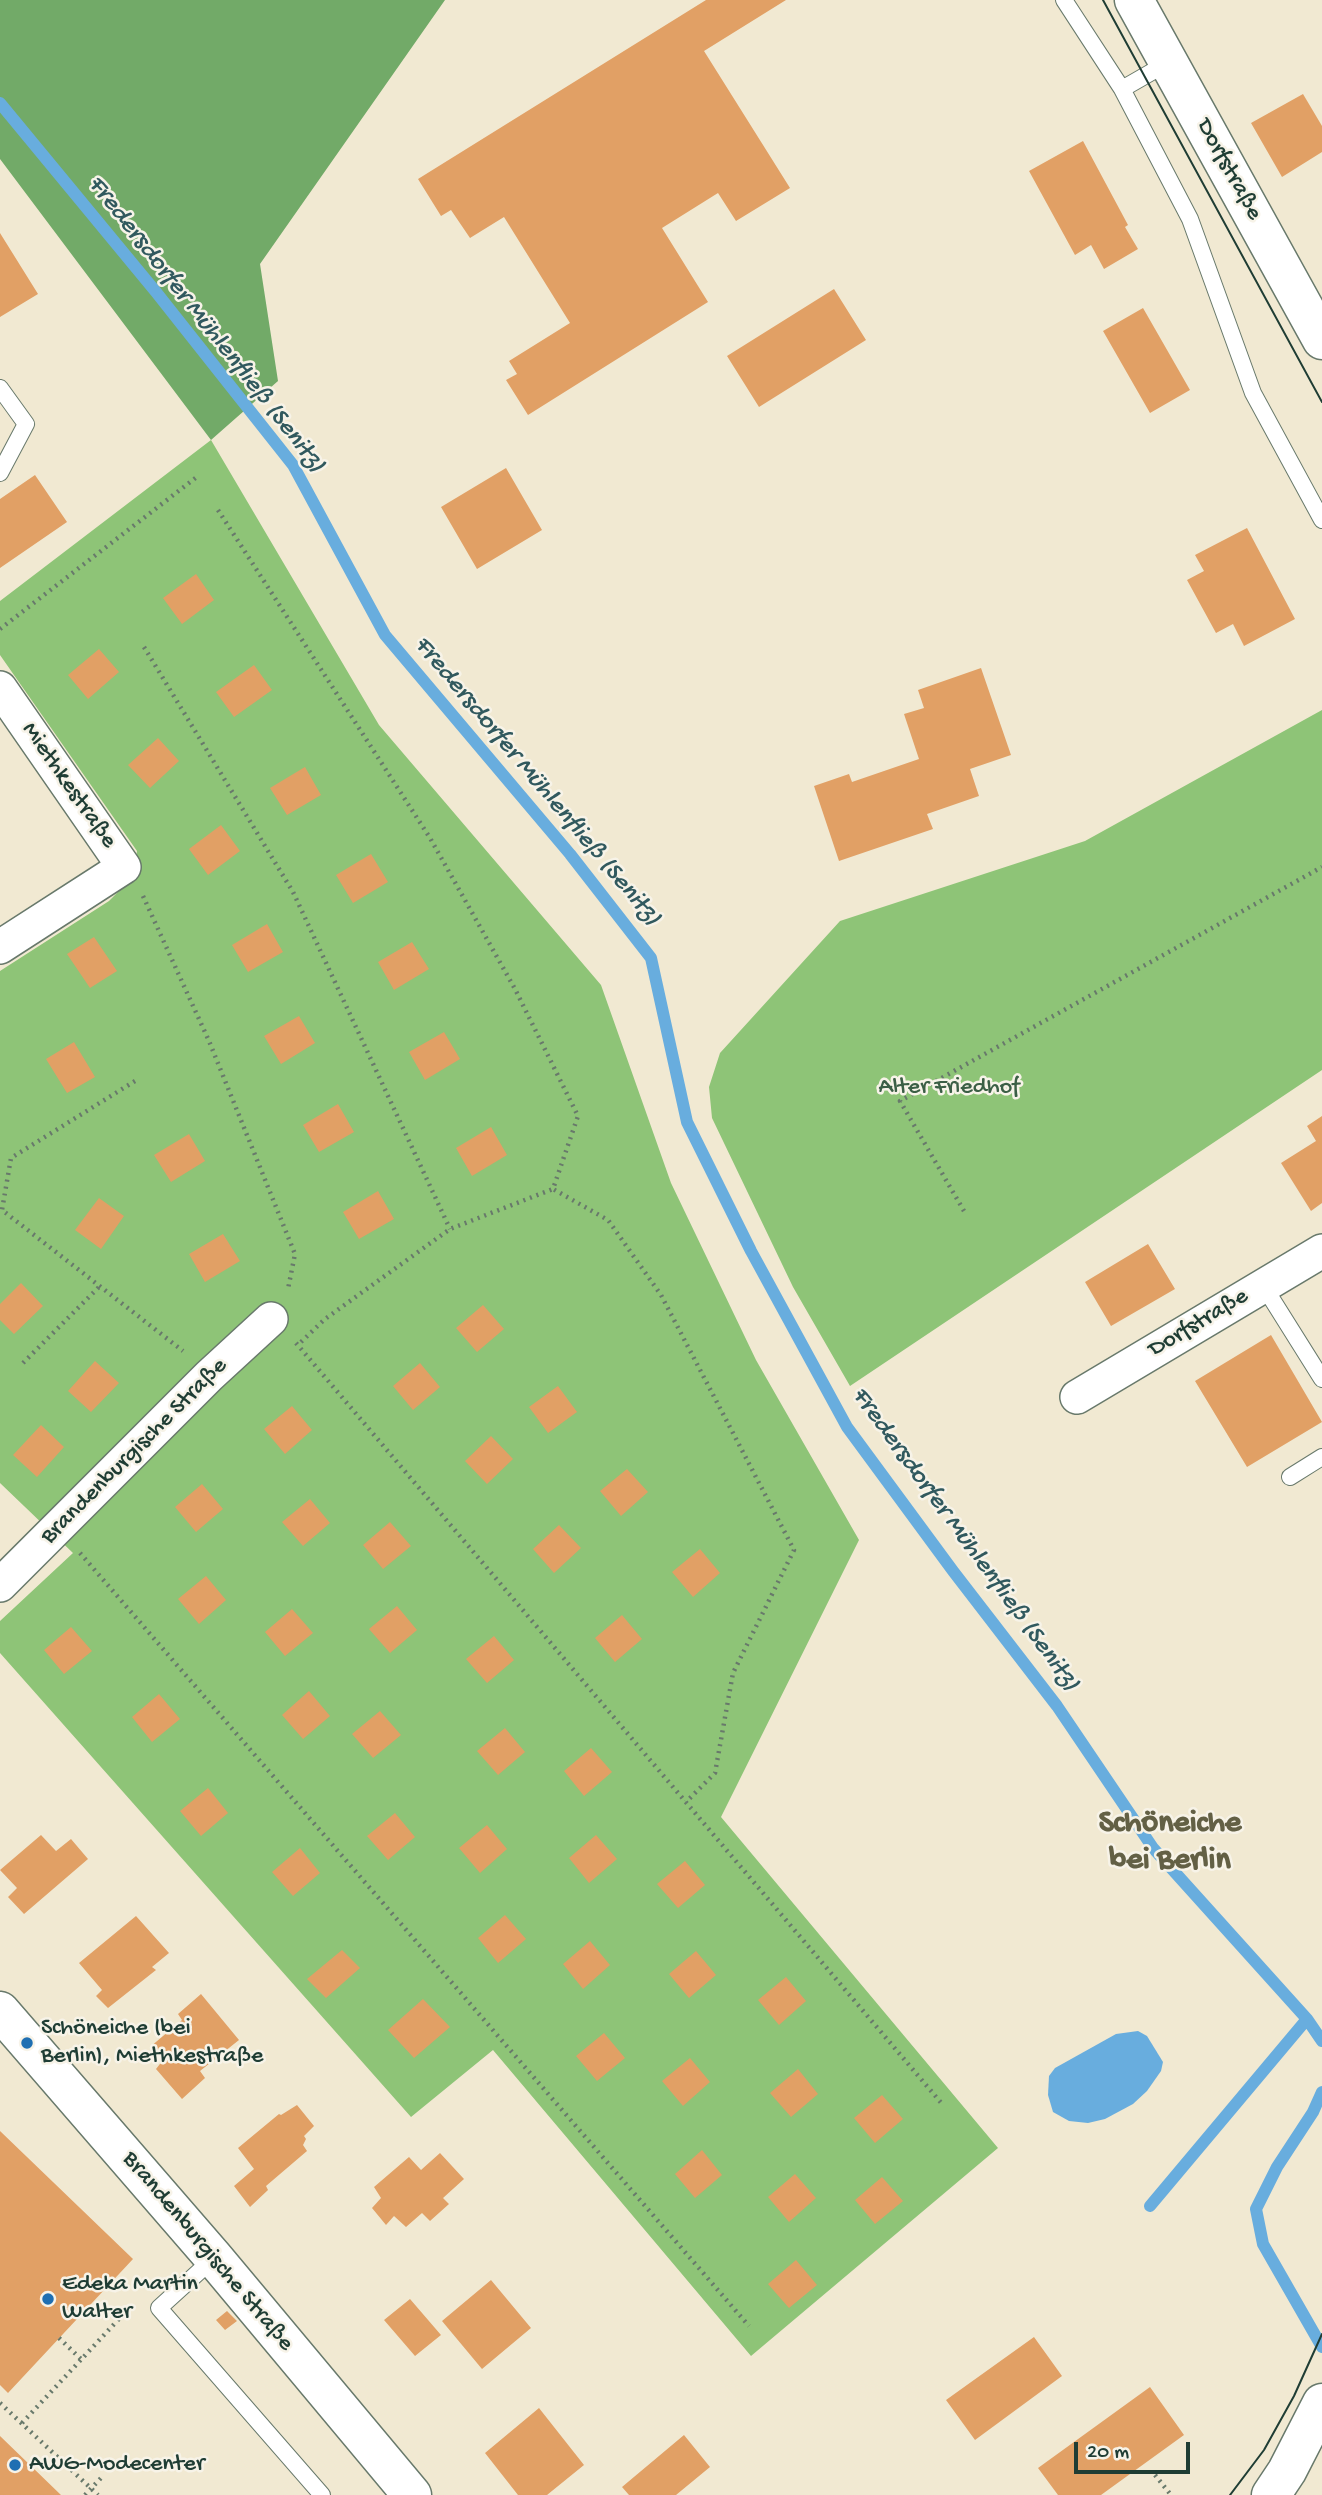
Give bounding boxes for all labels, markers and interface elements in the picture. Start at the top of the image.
street label: Dorfstraße [1188,114,1268,226]
water label: Fredersdorfer Mühlenfließ (Senitz) [79,170,331,480]
water label: Fredersdorfer Mühlenfließ (Senitz) [406,631,666,933]
street label: Miethkestraße [14,717,122,855]
park label: Alter Friedhof [879,1074,1019,1102]
street label: Dorfstraße [1144,1283,1254,1365]
street label: Brandenburgische Straße [36,1353,234,1551]
water label: Fredersdorfer Mühlenfließ (Senitz) [843,1382,1085,1698]
district label: Schöneiche bei Berlin [1099,1806,1241,1881]
place label: Schöneiche (bei Berlin), Miethkestraße [41,2015,264,2071]
marker: Schöneiche (bei Berlin), Miethkestraße [19,2035,35,2051]
street label: Brandenburgische Straße [115,2146,299,2358]
place label: Edeka Martin Walter [62,2271,198,2327]
marker: Edeka Martin Walter [40,2291,56,2307]
scale bar [1077,2428,1192,2472]
text: 20 m [1087,2441,1129,2466]
place label: AWG-Modecenter [29,2451,204,2479]
marker: AWG-Modecenter [7,2457,23,2473]

